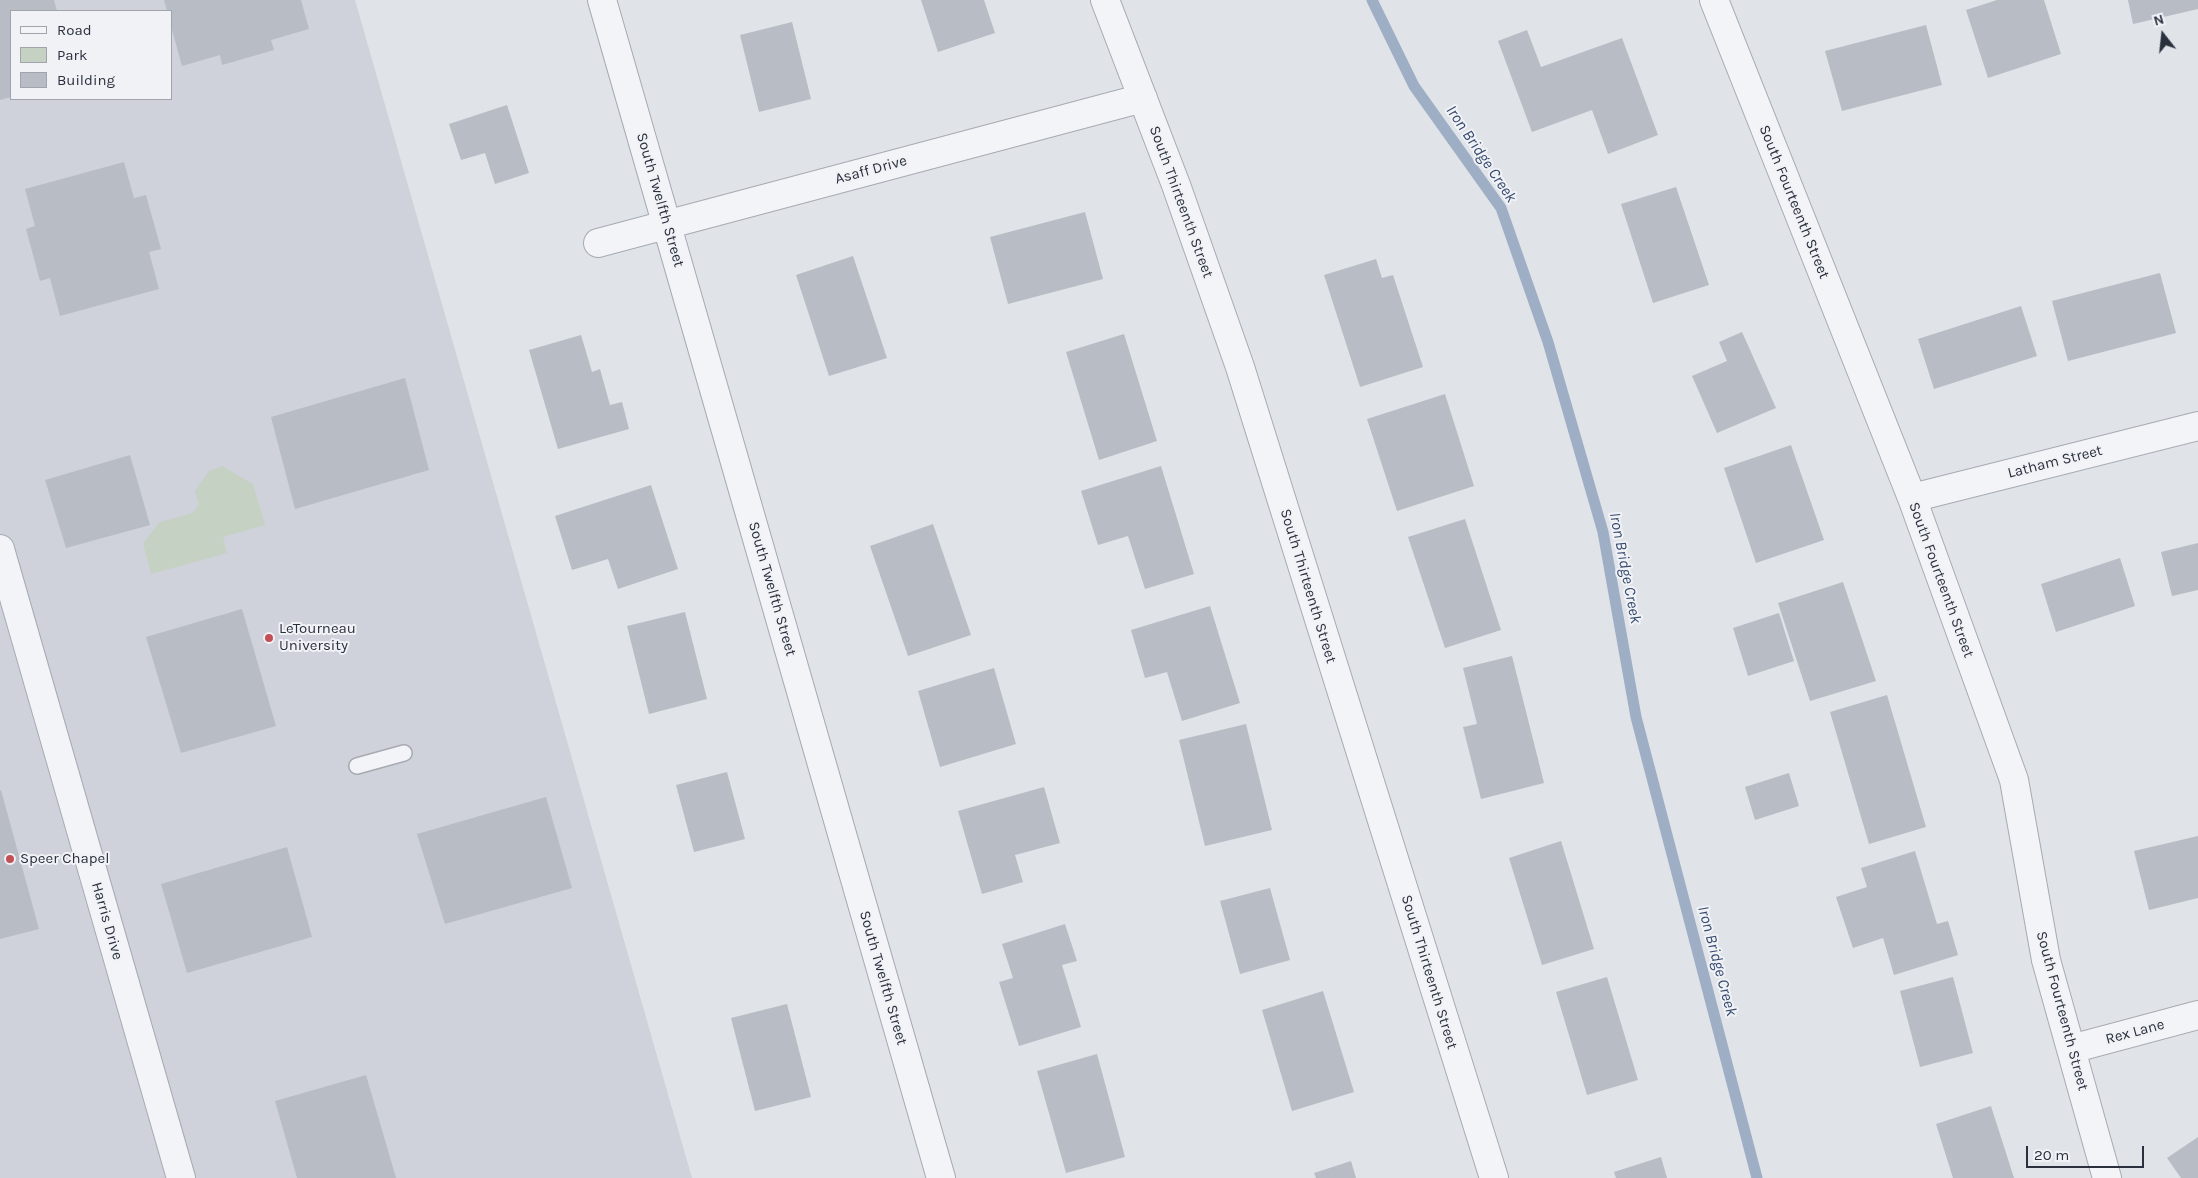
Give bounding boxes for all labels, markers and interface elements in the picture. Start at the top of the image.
legend [10,10,172,100]
north arrow [2138,10,2188,60]
text: N [2152,11,2166,30]
text: Road [57,21,92,39]
text: Park [57,46,87,64]
text: Building [57,71,115,89]
water label: Iron Bridge Creek [1441,102,1521,206]
street label: South Fourteenth Street [1755,122,1833,282]
street label: South Thirteenth Street [1145,123,1217,281]
street label: South Twelfth Street [632,131,688,269]
street label: Asaff Drive [833,152,909,188]
street label: Latham Street [2006,442,2104,482]
street label: South Fourteenth Street [1904,500,1978,660]
street label: South Thirteenth Street [1276,507,1340,665]
water label: Iron Bridge Creek [1605,511,1645,625]
street label: South Twelfth Street [744,520,800,658]
place label: LeTourneau University [279,620,356,655]
marker: LeTourneau University [263,632,275,644]
place label: Speer Chapel [20,850,109,868]
marker: Speer Chapel [4,853,16,865]
street label: Harris Drive [87,880,127,962]
street label: South Thirteenth Street [1397,893,1461,1051]
water label: Iron Bridge Creek [1693,904,1741,1018]
street label: South Twelfth Street [855,909,911,1047]
street label: South Fourteenth Street [2032,929,2092,1093]
street label: Rex Lane [2104,1016,2166,1048]
scale bar [2028,1136,2146,1168]
text: 20 m [2034,1146,2069,1164]

